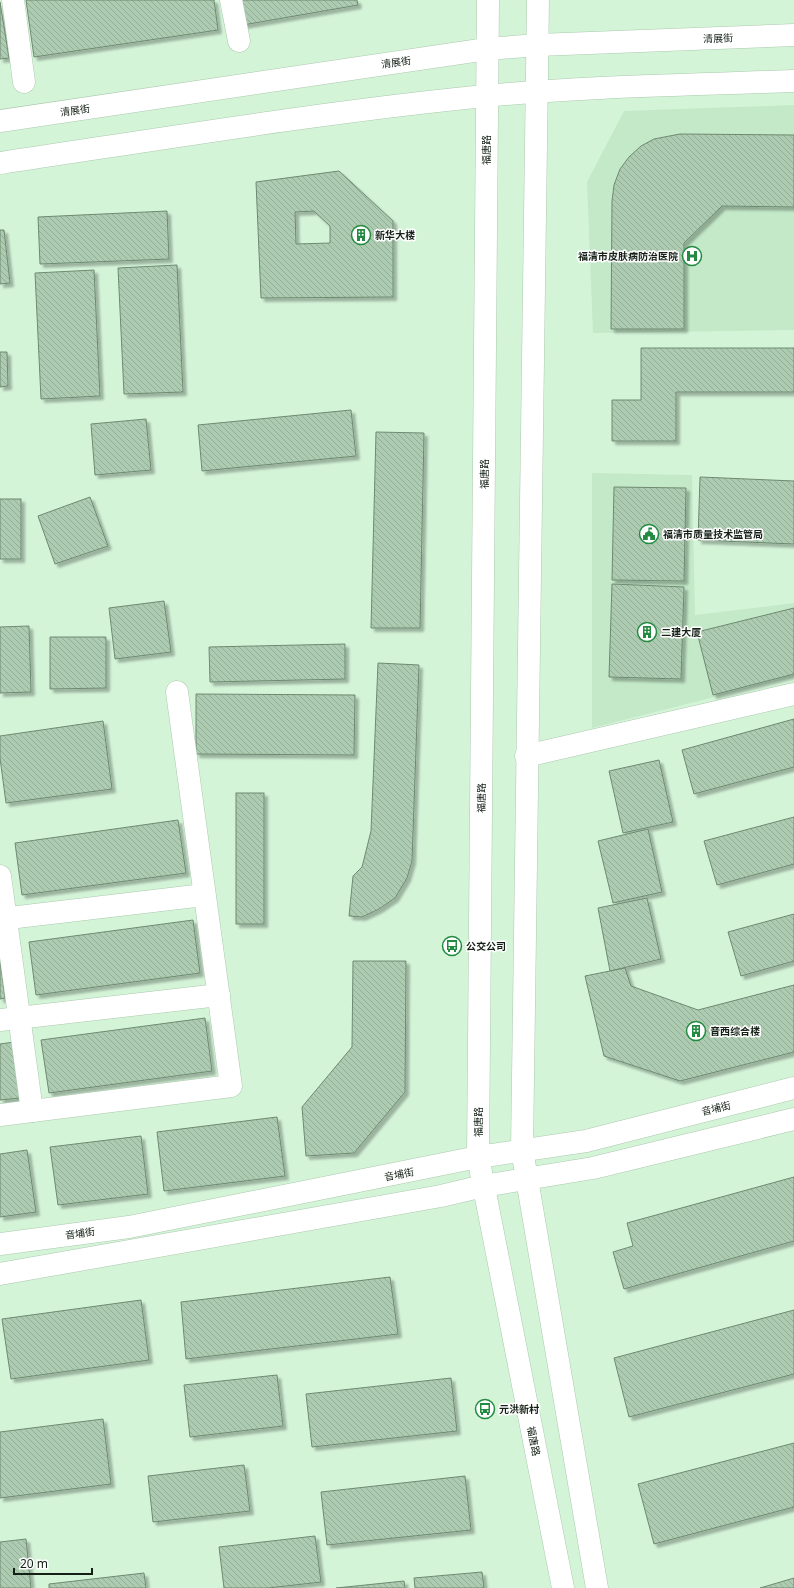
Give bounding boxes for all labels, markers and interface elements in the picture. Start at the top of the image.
street label: 清展街 [703,30,733,46]
street label: 清展街 [380,53,412,71]
street label: 清展街 [59,101,91,119]
street label: 福唐路 [479,135,493,165]
building icon: 新华大楼 [350,224,372,246]
place label: 新华大楼 [375,228,415,242]
hospital icon: 福清市皮肤病防治医院 [681,245,703,267]
place label: 福清市皮肤病防治医院 [578,249,678,263]
street label: 福唐路 [477,459,491,489]
public building icon: 福清市质量技术监管局 [638,523,660,545]
place label: 福清市质量技术监管局 [663,527,763,541]
building icon: 二建大厦 [636,621,658,643]
place label: 二建大厦 [661,625,701,639]
street label: 福唐路 [474,783,488,813]
bus stop icon: 公交公司 [441,935,463,957]
place label: 公交公司 [466,939,506,953]
building icon: 音西综合楼 [685,1020,707,1042]
place label: 音西综合楼 [710,1024,760,1038]
street label: 音埔街 [700,1098,732,1118]
street label: 福唐路 [471,1107,485,1137]
street label: 音埔街 [383,1164,415,1184]
street label: 音埔街 [64,1224,96,1242]
bus stop icon: 元洪新村 [474,1398,496,1420]
place label: 元洪新村 [499,1402,539,1416]
street label: 福唐路 [524,1425,544,1457]
scale bar [14,1550,92,1576]
text: 20 m [20,1555,48,1572]

